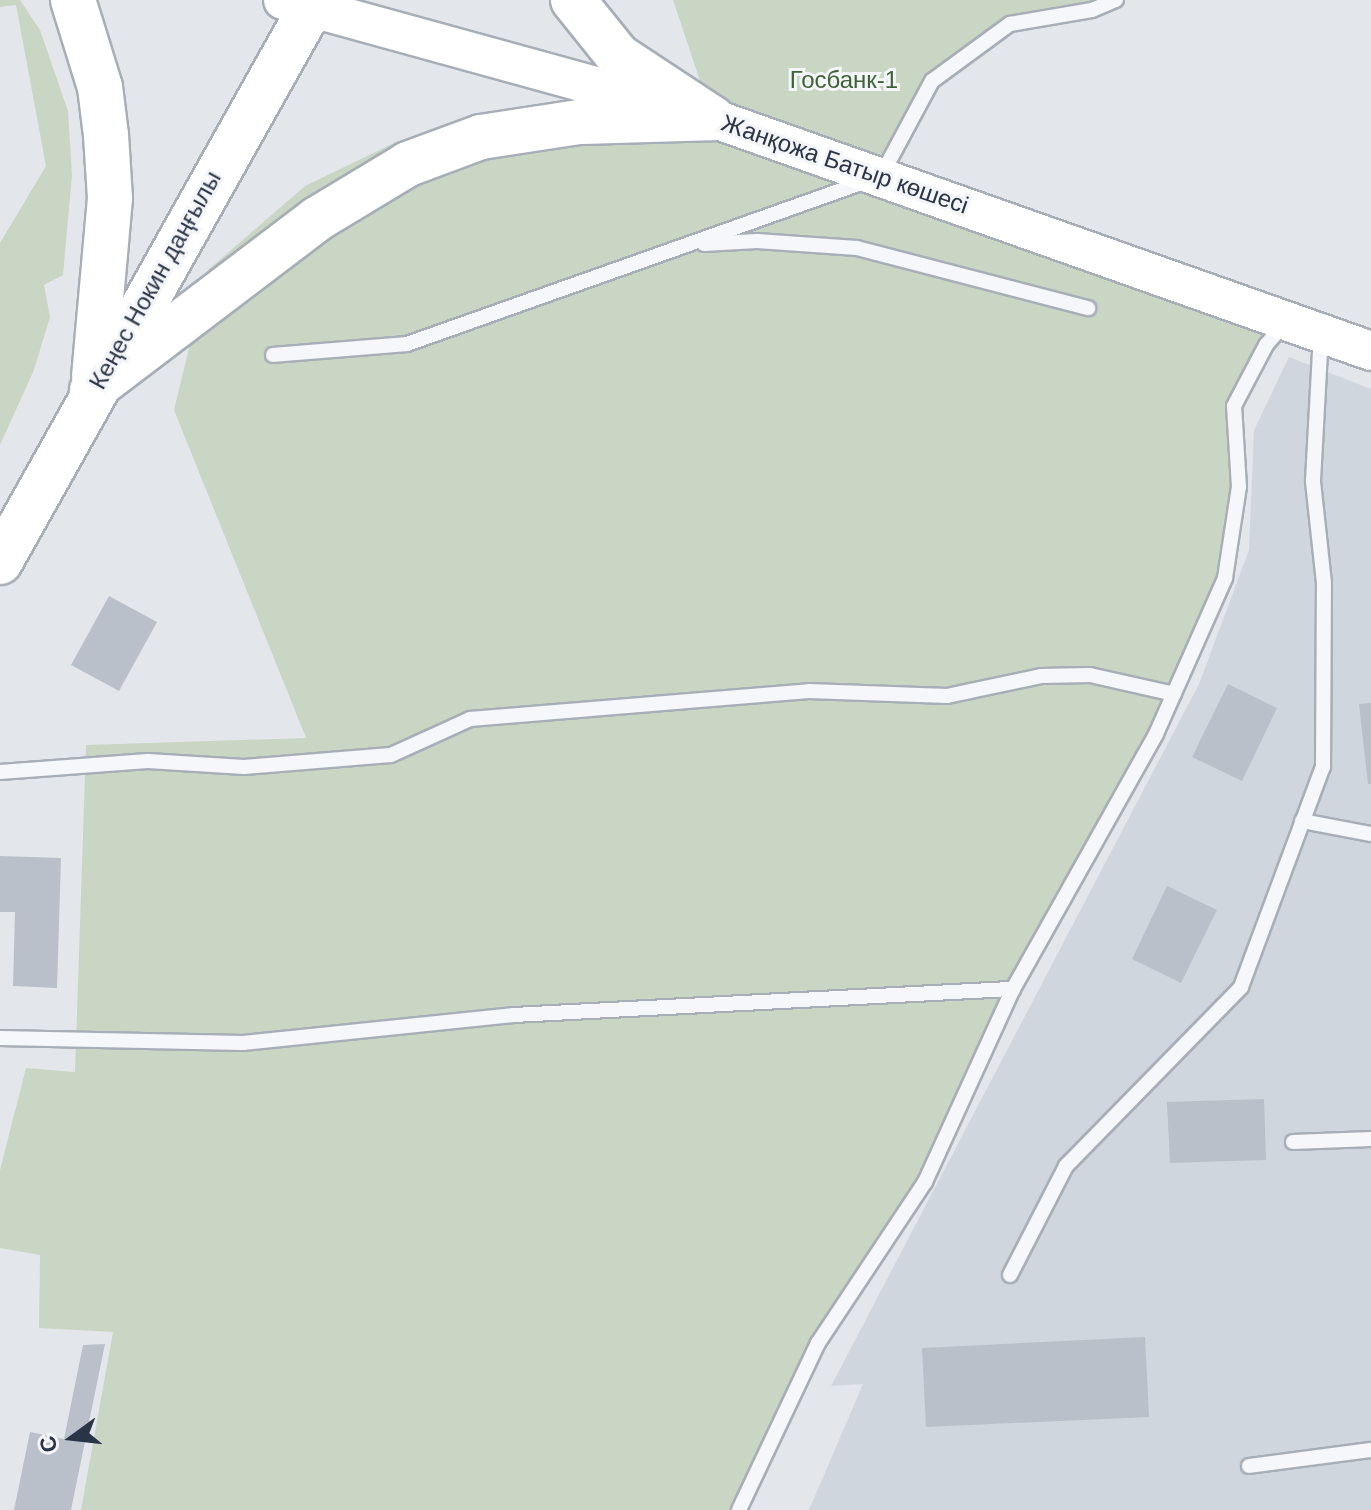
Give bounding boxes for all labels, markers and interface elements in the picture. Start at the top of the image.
park label: Госбанк-1 [790,66,898,94]
street label: Жанқожа Батыр көшесі [718,108,972,220]
street label: Кеңес Нокин даңғылы [83,166,227,394]
north arrow [32,1398,112,1478]
text: С [34,1433,62,1455]

